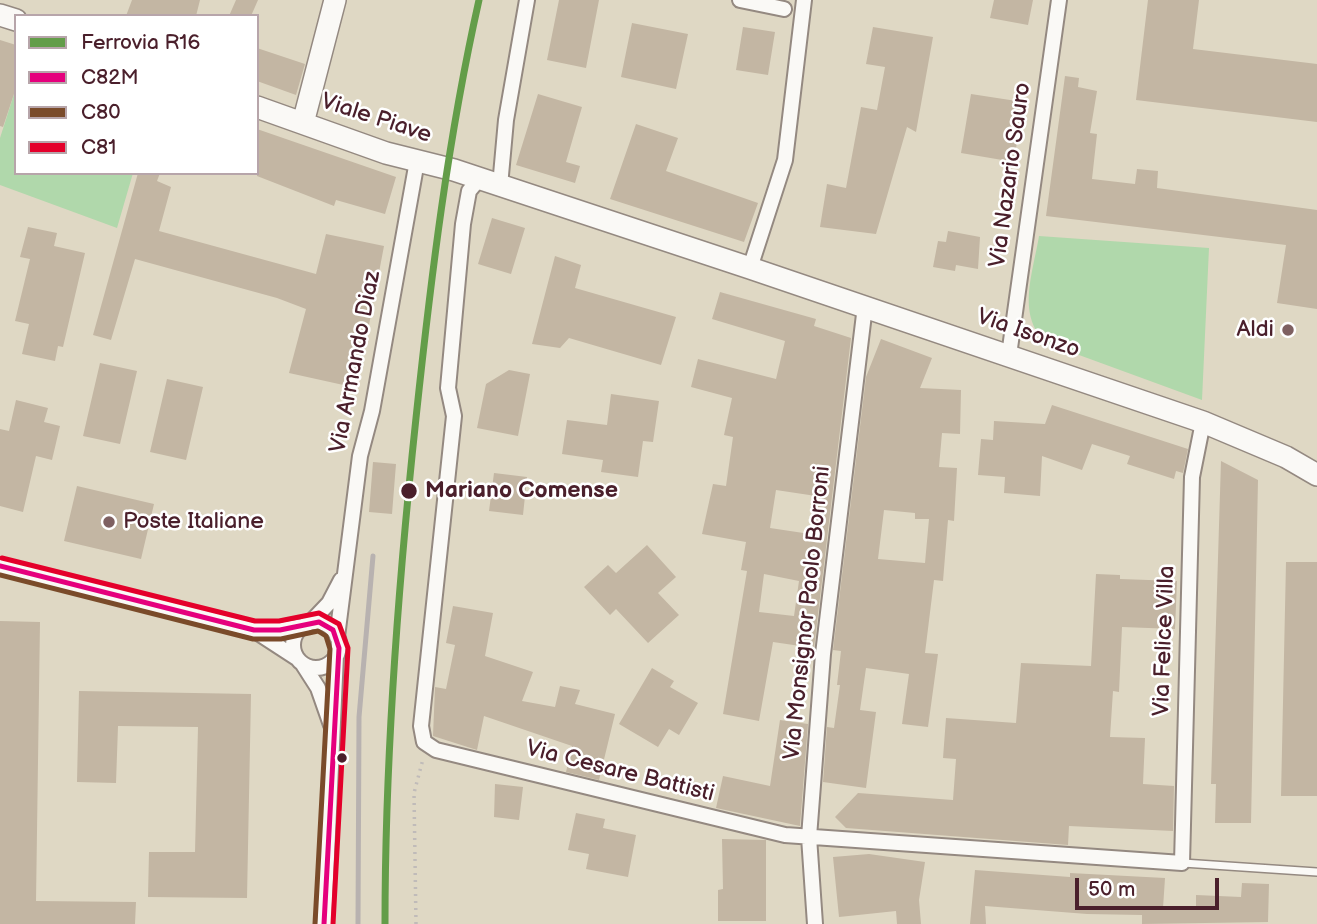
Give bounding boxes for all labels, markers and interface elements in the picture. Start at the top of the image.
legend [14,14,259,175]
text: Ferrovia R16 [81,30,200,55]
text: C82M [81,65,139,90]
street label: Via Nazario Sauro [984,81,1038,269]
street label: Viale Piave [317,88,435,150]
text: C80 [81,100,121,125]
text: C81 [81,135,116,160]
street label: Via Armando Diaz [325,269,387,455]
street label: Via Isonzo [973,304,1083,364]
place label: Aldi [1236,316,1274,344]
marker: Aldi [1280,322,1296,338]
street label: Via Monsignor Paolo Borroni [779,465,837,761]
place label: Mariano Comense [425,477,618,505]
marker: Mariano Comense [399,481,419,501]
place label: Poste Italiane [123,508,264,536]
marker: Poste Italiane [101,514,117,530]
street label: Via Felice Villa [1149,565,1181,717]
street label: Via Cesare Battisti [523,735,717,809]
unlabelled marker [335,751,349,765]
scale bar [1079,864,1222,908]
text: 50 m [1088,877,1135,902]

